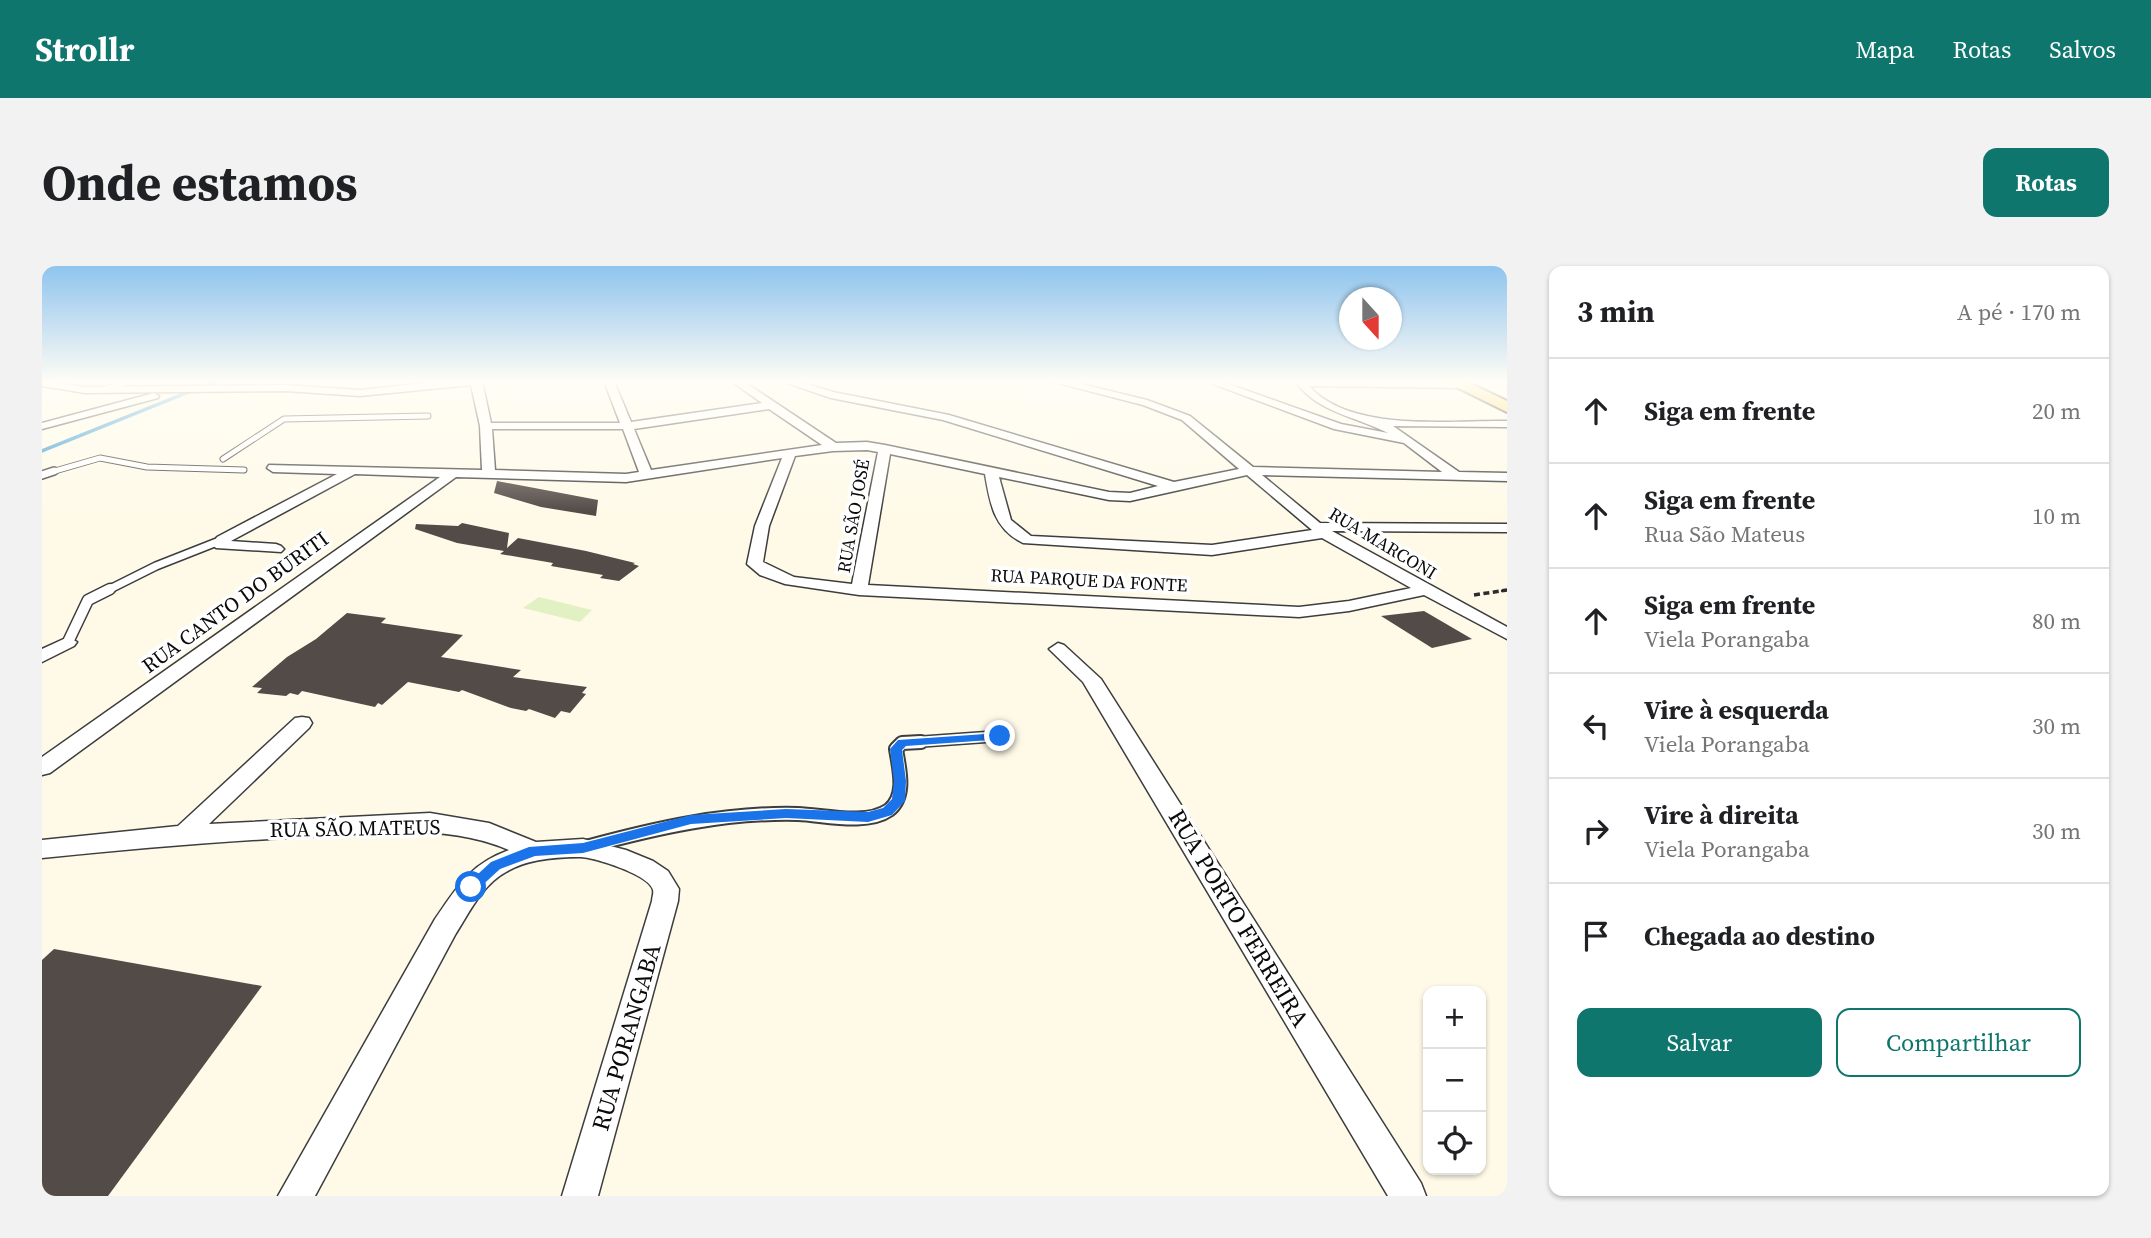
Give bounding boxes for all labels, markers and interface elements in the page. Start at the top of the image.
text: Strollr [35,27,134,72]
text: Mapa [1855,33,1915,66]
text: Rotas [1953,33,2011,66]
text: Salvos [2049,33,2116,66]
button: Rotas [1983,148,2109,217]
text: Onde estamos [42,149,357,216]
north arrow [1339,287,1402,350]
text: 3 min [1577,291,1655,332]
text: A pé · 170 m [1957,296,2081,328]
icon: ahead [1577,392,1615,430]
text: Siga em frente [1644,393,1815,429]
text: 20 m [2032,395,2081,427]
street label: RUA SÃO JOSÉ [831,457,875,575]
text: Siga em frente [1644,482,1815,518]
icon: ahead [1577,497,1615,535]
text: 10 m [2032,500,2081,532]
street label: RUA MARCONI [1324,501,1442,585]
text: Rua São Mateus [1644,518,1805,550]
street label: RUA CANTO DO BURITI [136,524,334,680]
street label: RUA PARQUE DA FONTE [990,562,1188,598]
text: Siga em frente [1644,587,1815,623]
icon: ahead [1577,602,1615,640]
text: 80 m [2032,605,2081,637]
text: Viela Porangaba [1644,623,1810,655]
text: Vire à esquerda [1644,692,1829,728]
icon: left [1577,707,1615,745]
text: 30 m [2032,710,2081,742]
route end [984,720,1015,751]
text: Viela Porangaba [1644,728,1810,760]
text: Vire à direita [1644,797,1799,833]
street label: RUA PORTO FERREIRA [1161,803,1317,1033]
street label: RUA SÃO MATEUS [269,812,441,844]
icon: right [1577,812,1615,850]
text: 30 m [2032,815,2081,847]
text: Viela Porangaba [1644,833,1810,865]
route start [455,871,486,902]
icon: arrive [1577,917,1615,955]
text: Chegada ao destino [1644,918,1875,954]
street label: RUA PORANGABA [583,939,669,1134]
map controls [1423,986,1486,1175]
button: + [1423,986,1486,1049]
button: Salvar [1577,1008,1822,1077]
button: Compartilhar [1836,1008,2081,1077]
button: − [1423,1049,1486,1112]
button: locate [1423,1112,1486,1175]

